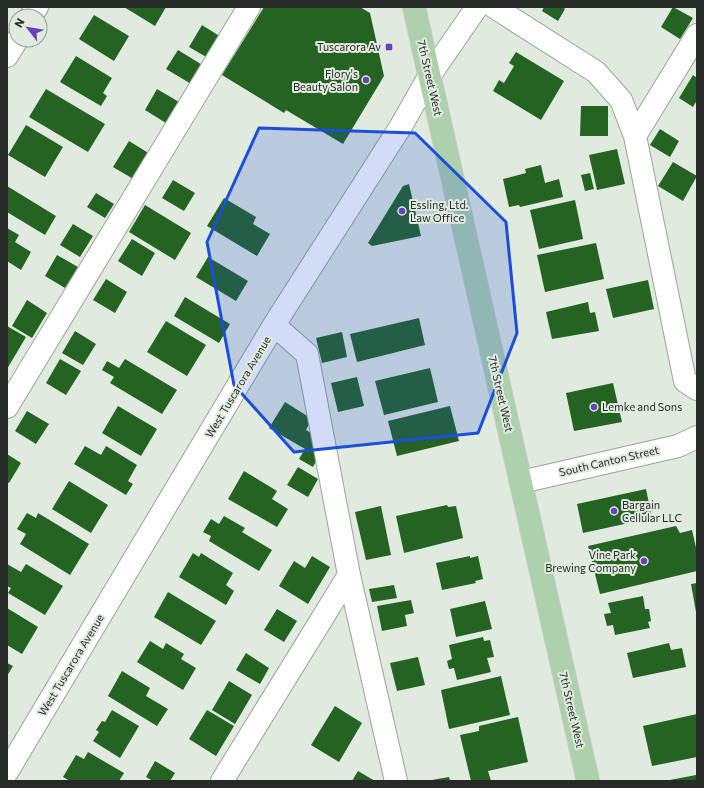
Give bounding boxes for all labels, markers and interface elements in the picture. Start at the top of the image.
north arrow [8,8,48,48]
text: N [11,16,27,29]
street label: 7th Street West [415,39,446,118]
place label: Tuscarora Av [317,40,381,53]
marker: Tuscarora Av [384,42,394,52]
place label: Flory's Beauty Salon [293,67,358,93]
marker: Flory's Beauty Salon [361,75,371,85]
place label: Essling, Ltd. Law Office [410,198,469,224]
marker: Essling, Ltd. Law Office [397,206,407,216]
street label: West Tuscarora Avenue [202,334,273,440]
street label: 7th Street West [486,355,517,434]
place label: Lemke and Sons [602,400,682,413]
marker: Lemke and Sons [589,402,599,412]
street label: South Canton Street [558,443,661,478]
place label: Bargain Cellular LLC [622,498,682,524]
marker: Bargain Cellular LLC [609,506,619,516]
place label: Vine Park Brewing Company [545,548,636,574]
marker: Vine Park Brewing Company [639,556,649,566]
street label: West Tuscarora Avenue [35,612,106,718]
street label: 7th Street West [557,671,588,750]

